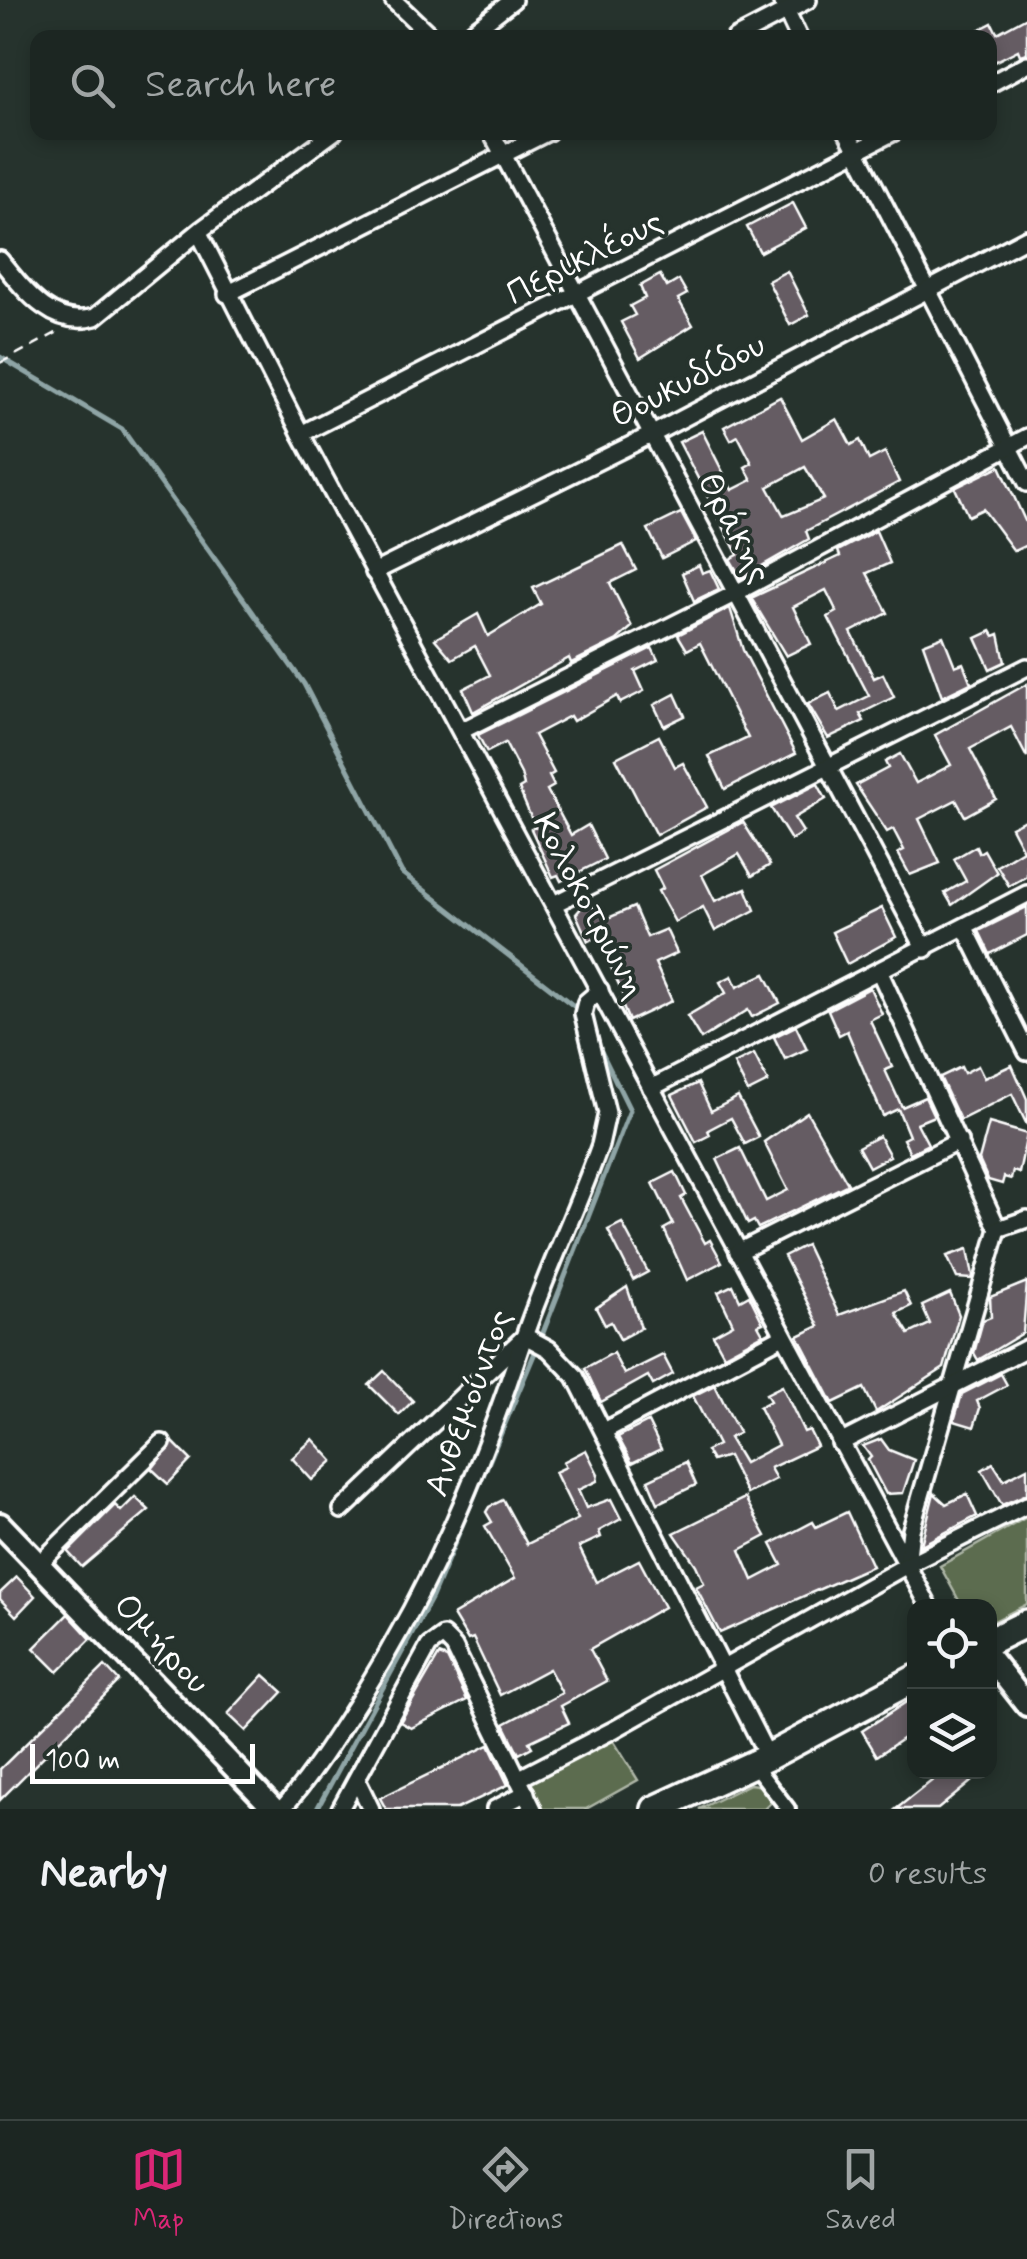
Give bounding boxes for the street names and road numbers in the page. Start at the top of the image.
street label: Περικλέους [499,199,671,317]
street label: Θουκυδίδου [603,322,773,440]
street label: Θράκης [686,464,782,592]
street label: Κολοκοτρώνη [521,805,657,1007]
street label: Ανθεμούντος [414,1303,524,1503]
street label: Ομήρου [102,1584,220,1704]

